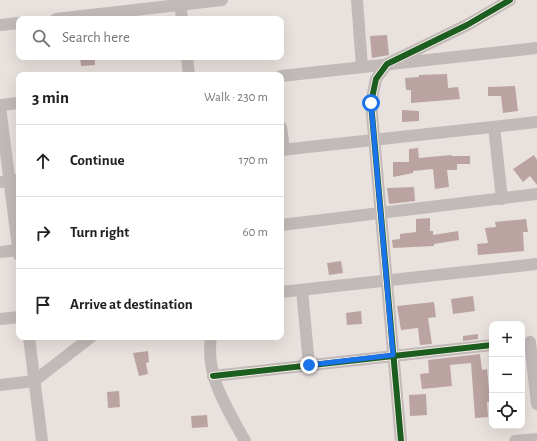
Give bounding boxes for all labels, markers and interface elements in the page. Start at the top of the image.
search box [16,16,284,60]
icon: search [30,27,52,49]
text: Search here [62,30,130,45]
text: 3 min [32,89,69,106]
text: Walk · 230 m [204,91,268,104]
route start [362,94,380,112]
icon: ahead [32,150,54,172]
text: Continue [70,153,125,168]
text: 170 m [239,154,268,167]
icon: right [32,222,54,244]
text: Turn right [70,225,129,240]
text: 60 m [242,226,268,239]
icon: arrive [32,294,54,316]
text: Arrive at destination [70,297,193,312]
map controls [489,321,525,429]
button: + [489,321,525,357]
route end [300,356,318,374]
button: − [489,357,525,393]
button: locate [489,393,525,429]

